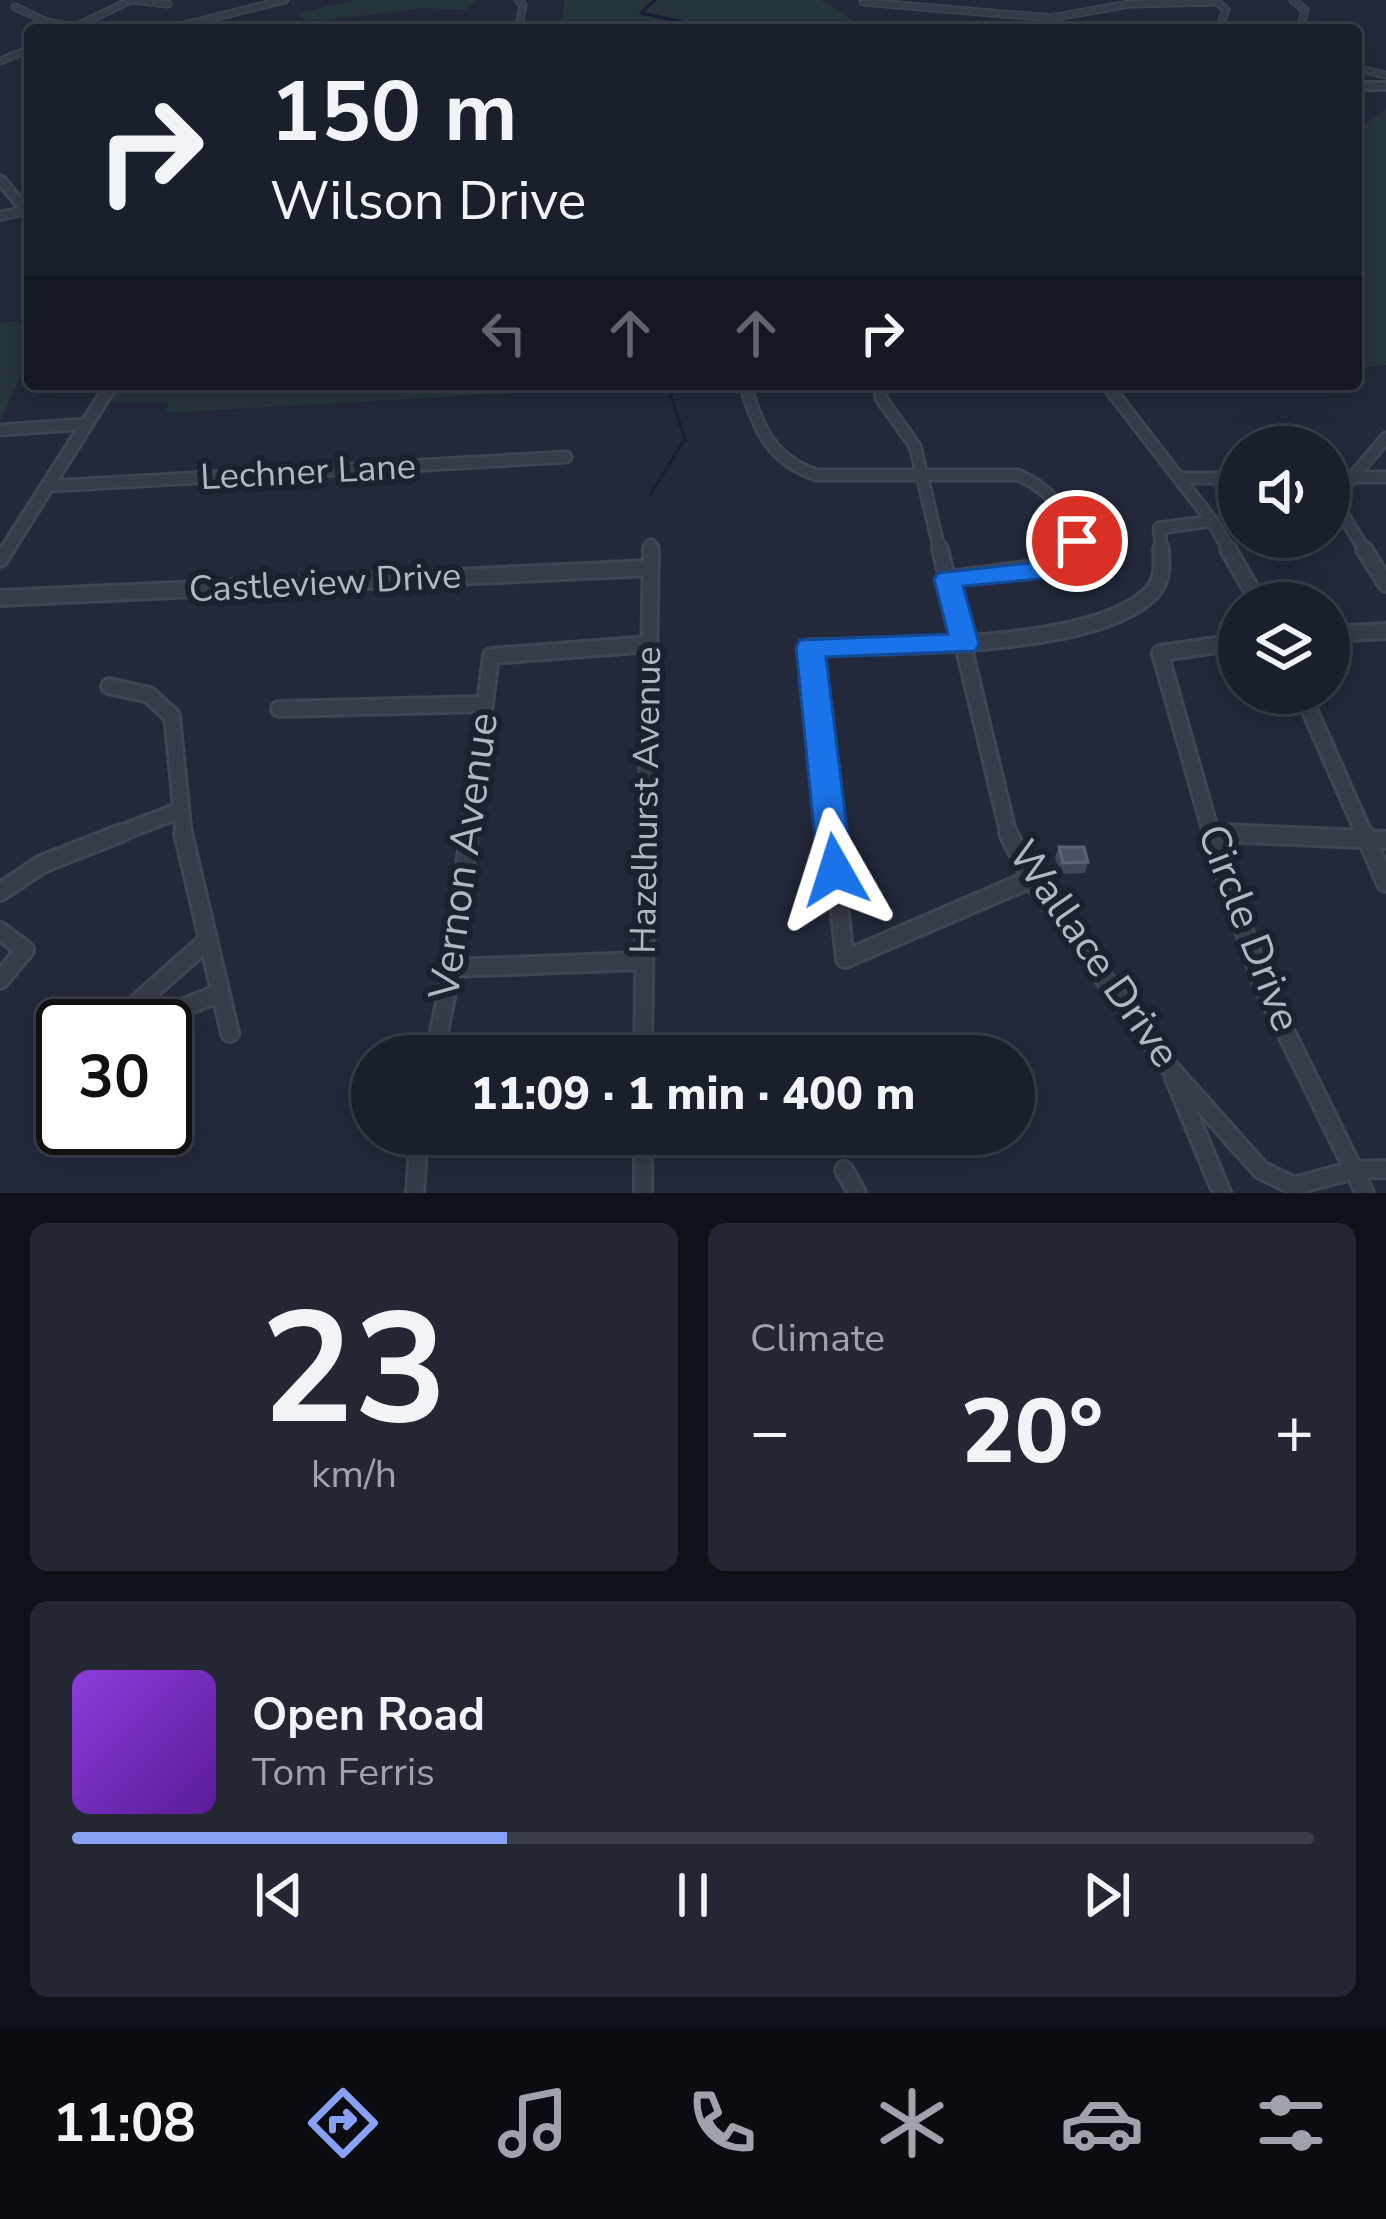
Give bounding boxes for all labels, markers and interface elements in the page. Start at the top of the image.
text: 150 m [270,55,518,170]
icon: right [72,72,228,228]
text: Wilson Drive [270,164,586,238]
icon: left [471,300,537,366]
icon: ahead [597,300,663,366]
icon: ahead [723,300,789,366]
icon: right [849,300,915,366]
map controls [1218,426,1350,714]
button: sound [1218,426,1350,558]
street label: Lechner Lane [199,442,417,502]
pin [1026,490,1128,592]
icon: arrive [1044,508,1110,574]
street label: Castleview Drive [188,551,462,615]
button: layers [1218,582,1350,714]
street label: Hazelhurst Avenue [619,646,673,954]
street label: Vernon Avenue [416,709,512,1004]
position arrow [772,807,898,933]
street label: Circle Drive [1183,816,1315,1040]
street label: Wallace Drive [995,829,1193,1079]
speed limit sign: 30 [36,999,192,1155]
text: 11:09 · 1 min · 400 m [470,1064,916,1125]
text: 23 [260,1263,448,1476]
text: Climate [750,1312,885,1365]
text: 20° [961,1371,1103,1494]
text: − [750,1387,790,1477]
text: + [1274,1387,1314,1477]
text: km/h [311,1448,397,1501]
text: Open Road [252,1685,485,1746]
text: Tom Ferris [252,1746,435,1799]
icon: previous [246,1862,312,1928]
icon: pause [660,1862,726,1928]
icon: next [1074,1862,1140,1928]
icon: directions [301,2081,385,2165]
icon: music [491,2081,575,2165]
icon: phone [680,2081,764,2165]
icon: climate [870,2081,954,2165]
icon: car [1060,2081,1144,2165]
icon: filters [1249,2081,1333,2165]
text: 11:08 [53,2086,196,2160]

